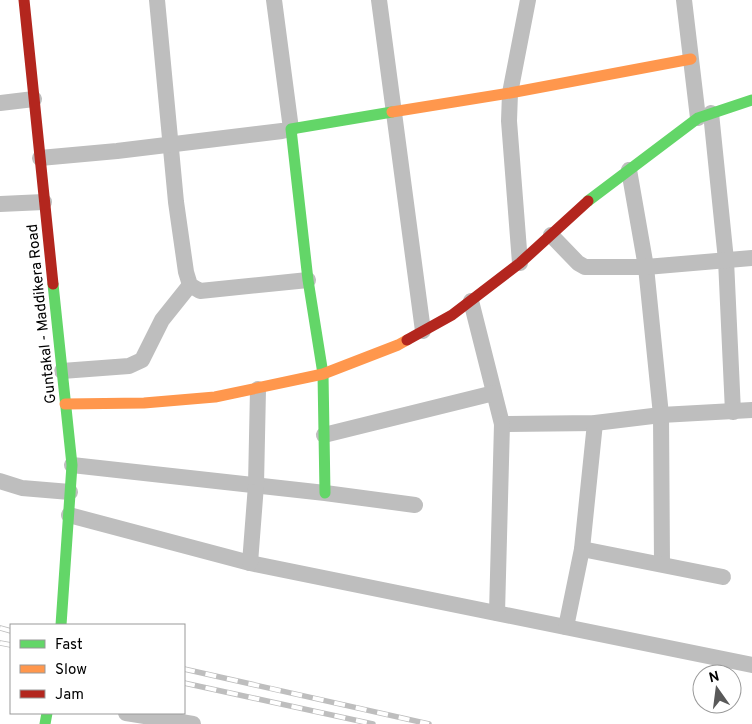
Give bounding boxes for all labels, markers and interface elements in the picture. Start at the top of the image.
street label: Guntakal - Maddikera Road [24,223,61,405]
legend [10,624,185,714]
text: Fast [55,636,83,655]
text: Slow [55,661,87,680]
north arrow [692,664,742,714]
text: N [707,668,721,687]
text: Jam [55,686,84,705]

